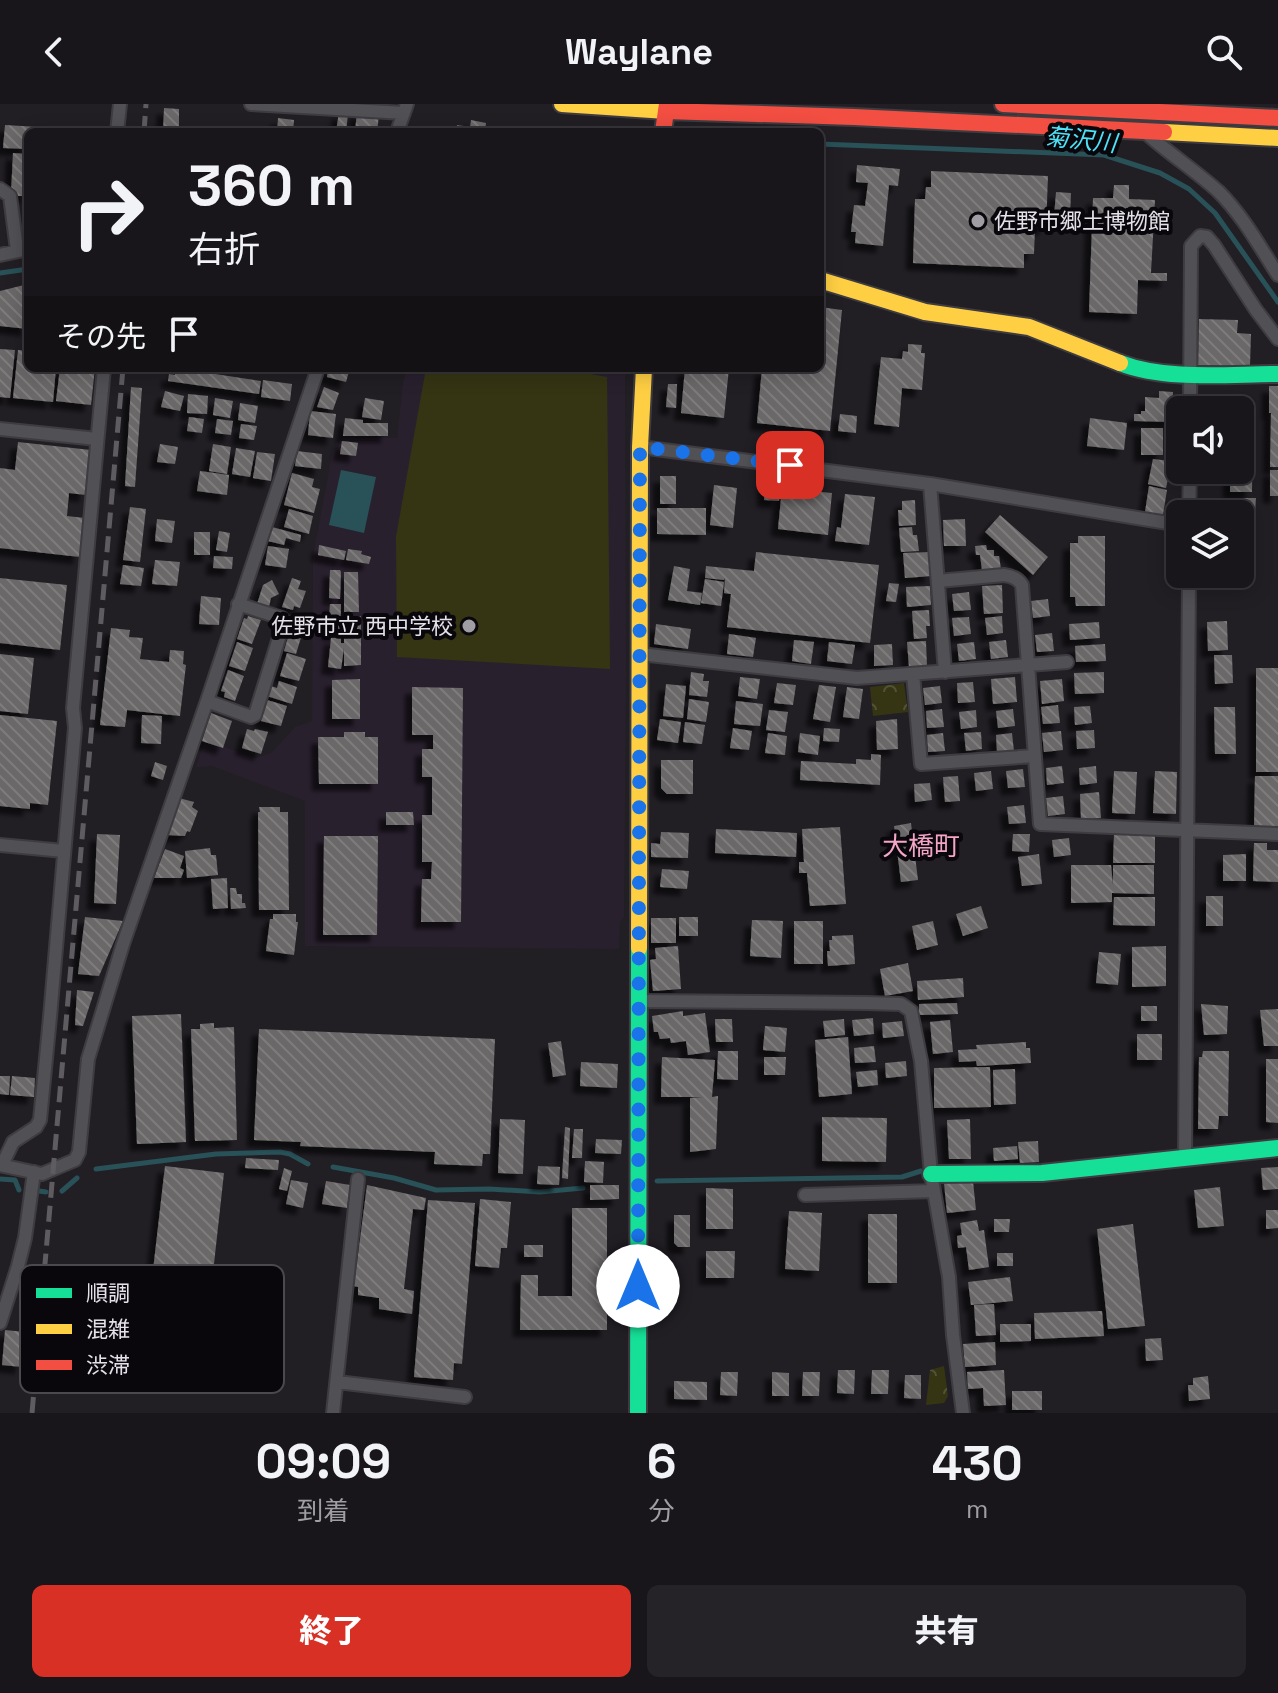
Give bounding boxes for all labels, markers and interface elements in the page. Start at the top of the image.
text: Waylane [565,29,713,75]
icon: back [32,30,76,74]
icon: search [1202,30,1246,74]
water label: 菊沢川 [1044,120,1121,159]
text: 360 m [188,150,355,221]
icon: right [56,160,160,264]
place label: 佐野市郷土博物館 [994,207,1170,235]
marker: 佐野市郷土博物館 [969,212,987,230]
text: 右折 [188,227,260,273]
icon: arrive [162,312,206,356]
text: その先 [56,317,146,356]
map controls [1166,396,1254,588]
button: sound [1166,396,1254,484]
pin [756,431,824,499]
icon: arrive [768,443,812,487]
button: layers [1166,500,1254,588]
place label: 佐野市立 西中学校 [271,612,453,640]
marker: 佐野市立 西中学校 [460,617,478,635]
district label: 大橋町 [882,829,960,863]
position arrow [596,1244,680,1328]
legend [20,1265,284,1393]
text: 順調 [86,1279,130,1307]
text: 混雑 [86,1315,130,1343]
text: 渋滞 [86,1351,130,1379]
text: 09:09 [255,1431,391,1492]
text: 6 [647,1431,676,1492]
text: 430 [932,1433,1023,1494]
text: m [966,1492,988,1526]
text: 到着 [297,1494,349,1528]
text: 分 [648,1494,675,1528]
button: 終了 [32,1585,631,1677]
button: 共有 [647,1585,1246,1677]

